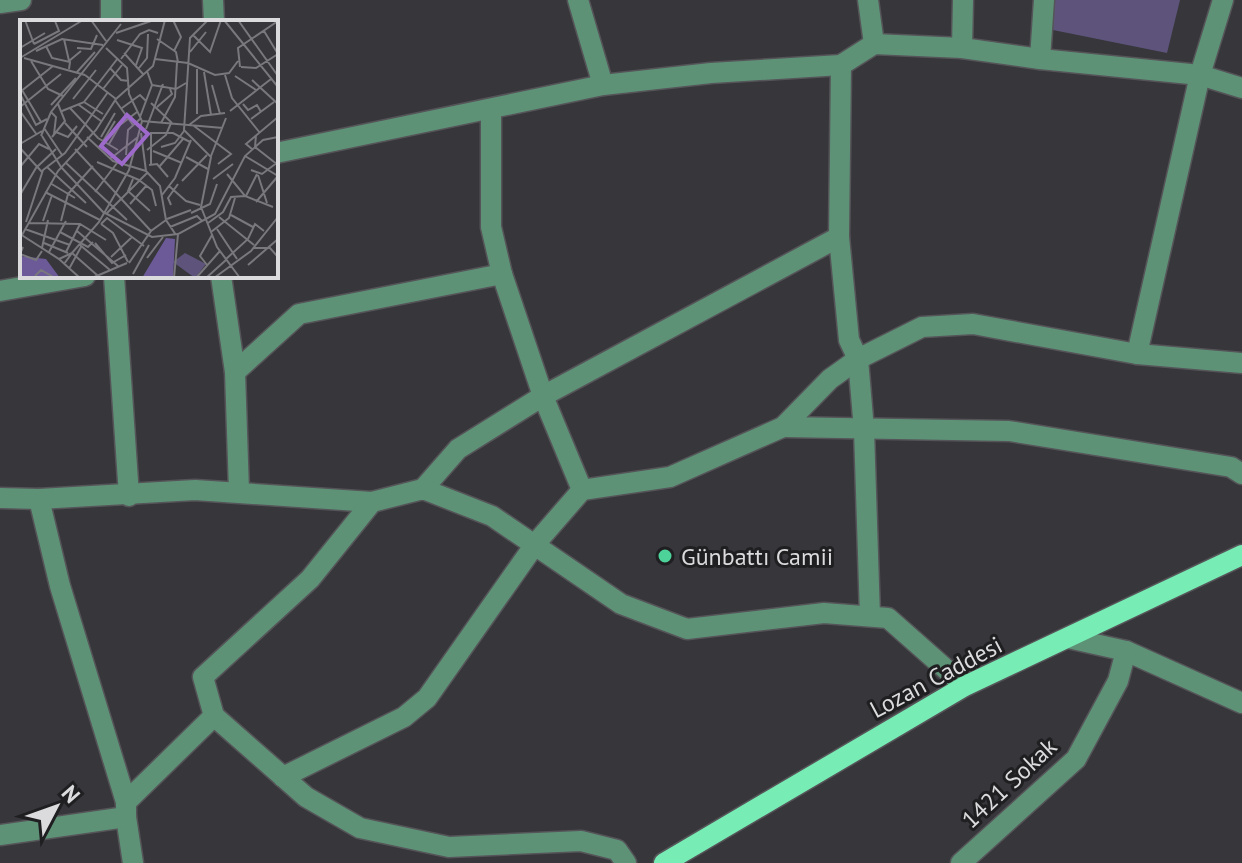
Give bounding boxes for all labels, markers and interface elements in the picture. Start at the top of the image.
inset map [20,20,278,278]
place label: Günbattı Camii [681,541,833,572]
marker: Günbattı Camii [656,547,674,565]
street label: Lozan Caddesi [865,629,1007,725]
street label: 1421 Sokak [955,731,1064,835]
north arrow [16,767,96,847]
text: N [56,779,86,809]

